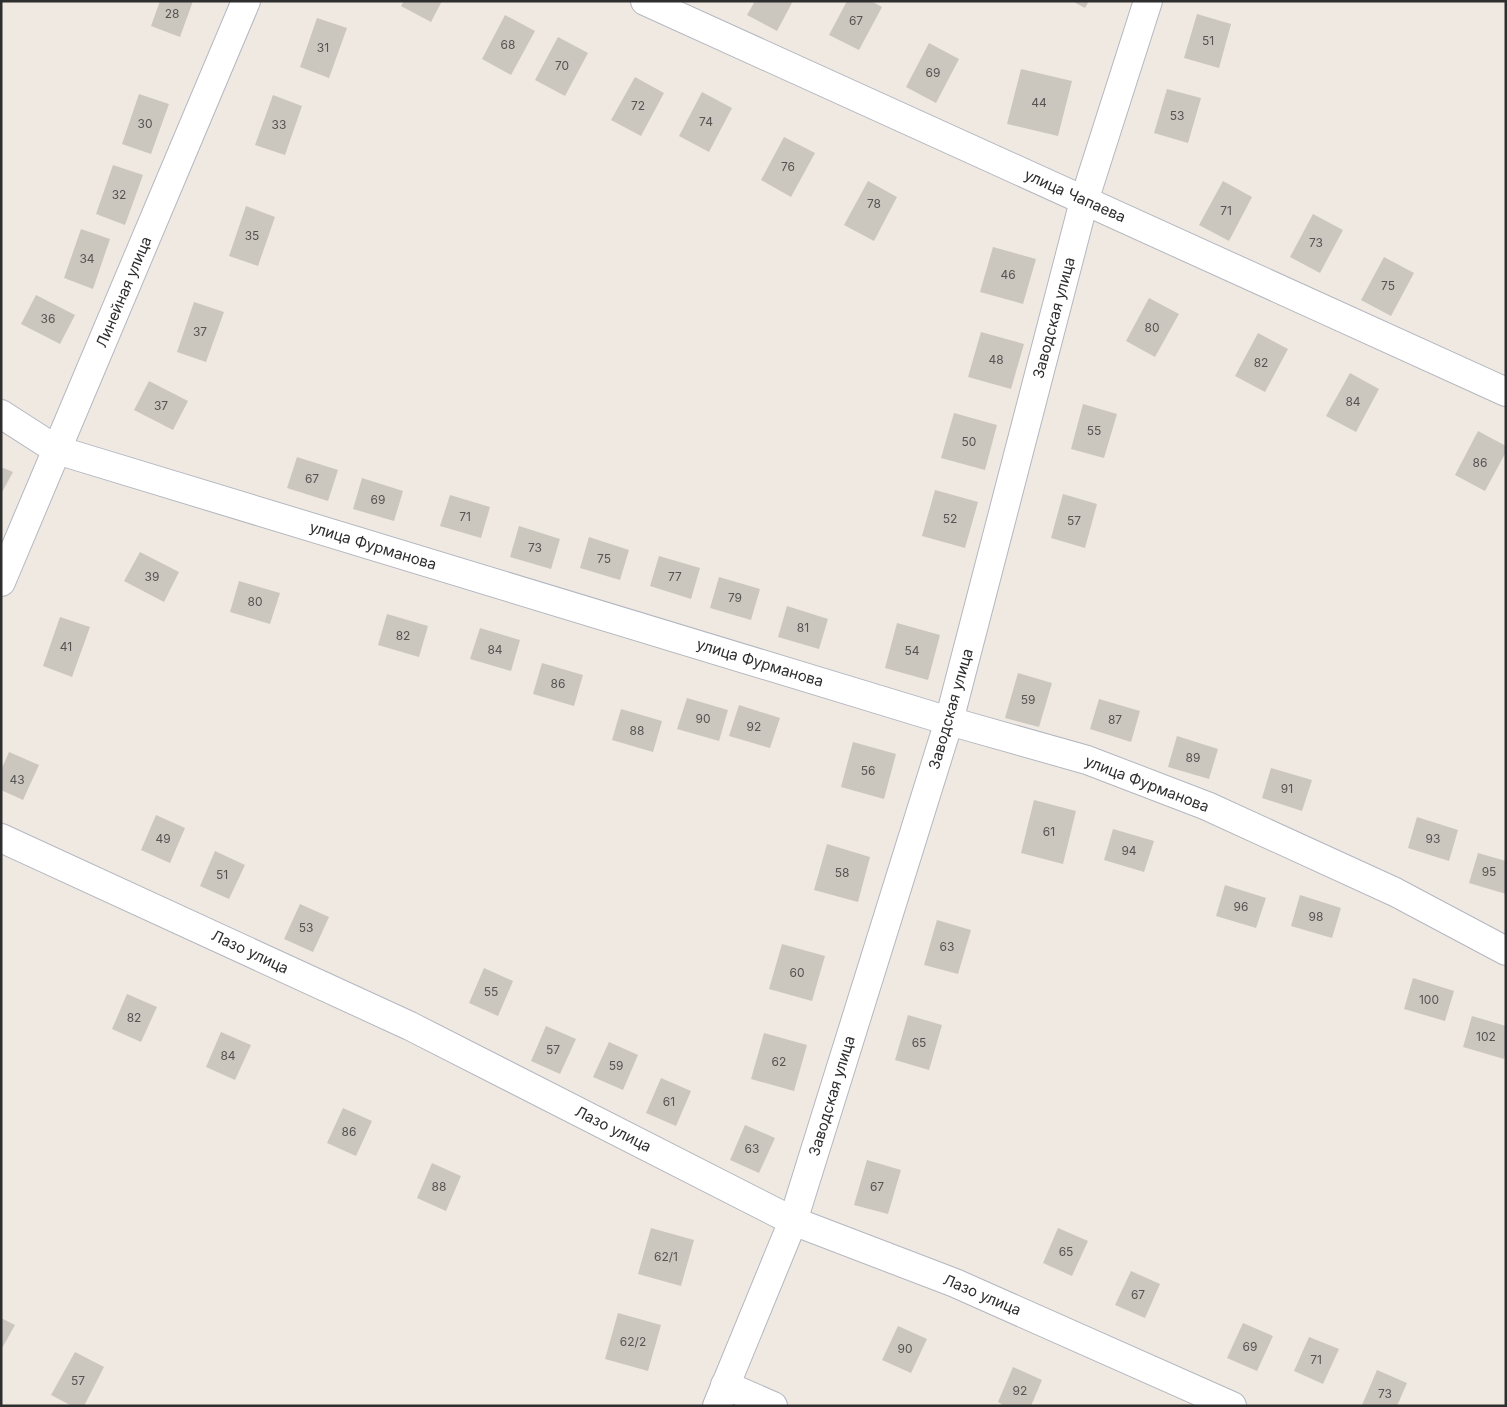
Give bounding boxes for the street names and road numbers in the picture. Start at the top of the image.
street label: улица Чапаева [1022,165,1129,226]
street label: Линейная улица [92,233,156,350]
street label: Заводская улица [1028,255,1079,381]
street label: улица Фурманова [307,517,439,574]
street label: улица Фурманова [694,634,826,691]
street label: Заводская улица [924,646,977,771]
street label: улица Фурманова [1082,751,1212,816]
street label: Лазо улица [209,925,292,978]
street label: Заводская улица [804,1033,859,1158]
street label: Лазо улица [572,1101,654,1156]
street label: Лазо улица [940,1270,1024,1319]

